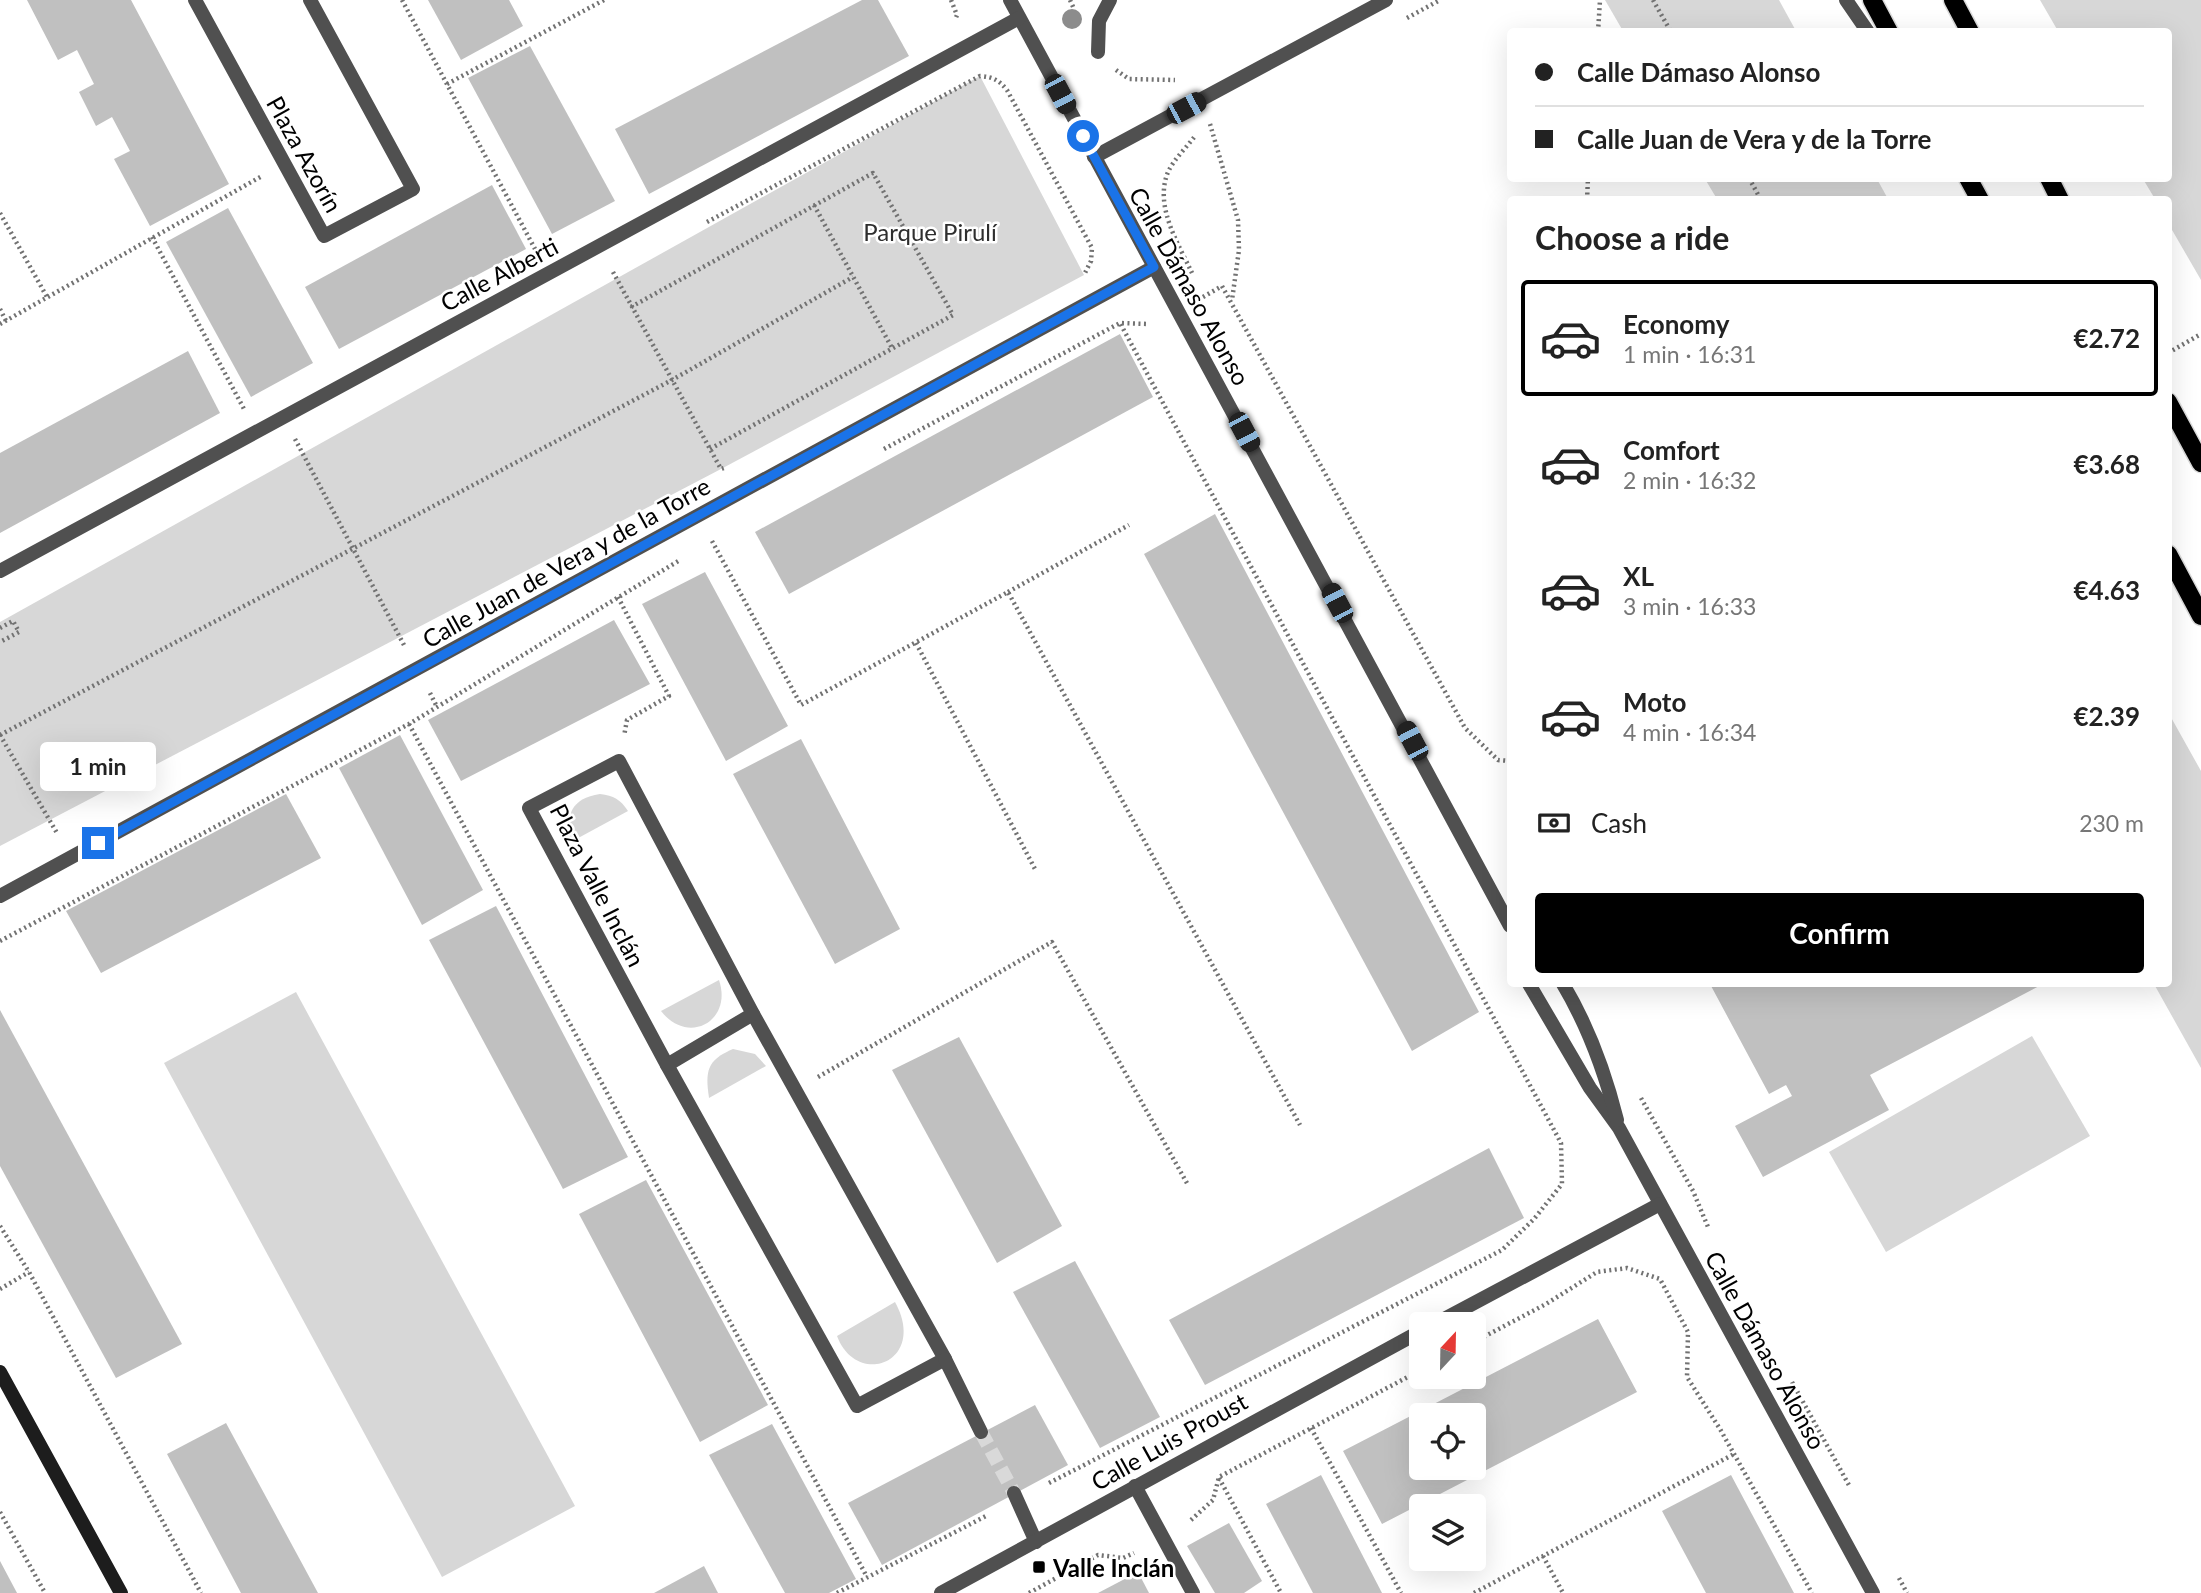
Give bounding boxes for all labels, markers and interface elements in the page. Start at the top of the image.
text: Calle Dámaso Alonso [1577,56,1820,88]
car [1041,71,1080,117]
car [1163,89,1210,127]
street label: Plaza Azorín [261,91,349,217]
route start [1067,120,1099,152]
text: Calle Juan de Vera y de la Torre [1577,123,1932,155]
street label: Calle Dámaso Alonso [1124,182,1256,390]
park label: Parque Pirulí [863,217,998,246]
text: Choose a ride [1535,218,1729,257]
street label: Calle Alberti [435,231,563,317]
icon: car [1539,307,1602,370]
text: Economy [1623,308,1729,340]
text: €2.72 [2074,322,2140,354]
text: 1 min · 16:31 [1623,340,1756,368]
car [1225,409,1264,455]
icon: car [1539,433,1602,496]
text: Comfort [1623,434,1720,466]
text: €3.68 [2074,448,2140,480]
text: 2 min · 16:32 [1623,466,1756,494]
street label: Calle Juan de Vera y de la Torre [417,471,715,653]
icon: car [1539,559,1602,622]
text: XL [1623,560,1654,592]
text: €4.63 [2074,574,2140,606]
car [1318,580,1357,626]
text: 3 min · 16:33 [1623,592,1756,620]
icon: car [1539,685,1602,748]
text: Moto [1623,686,1686,718]
text: €2.39 [2074,700,2140,732]
car [1393,718,1432,764]
text: 4 min · 16:34 [1623,718,1756,746]
callout: 1 min [40,742,156,790]
text: 1 min [69,752,127,780]
street label: Plaza Valle Inclán [544,799,652,971]
icon: cash [1535,804,1573,842]
text: Cash [1591,807,1647,839]
text: 230 m [2079,809,2144,837]
route end [82,827,114,859]
button: Confirm [1535,893,2144,973]
street label: Calle Dámaso Alonso [1700,1246,1832,1454]
north arrow [1409,1312,1486,1390]
map controls [1409,1312,1486,1571]
street label: Calle Luis Proust [1086,1386,1252,1496]
button: locate [1409,1403,1486,1480]
button: layers [1409,1494,1486,1571]
place label: Valle Inclán [1052,1553,1174,1582]
marker: Valle Inclán [1031,1559,1047,1575]

